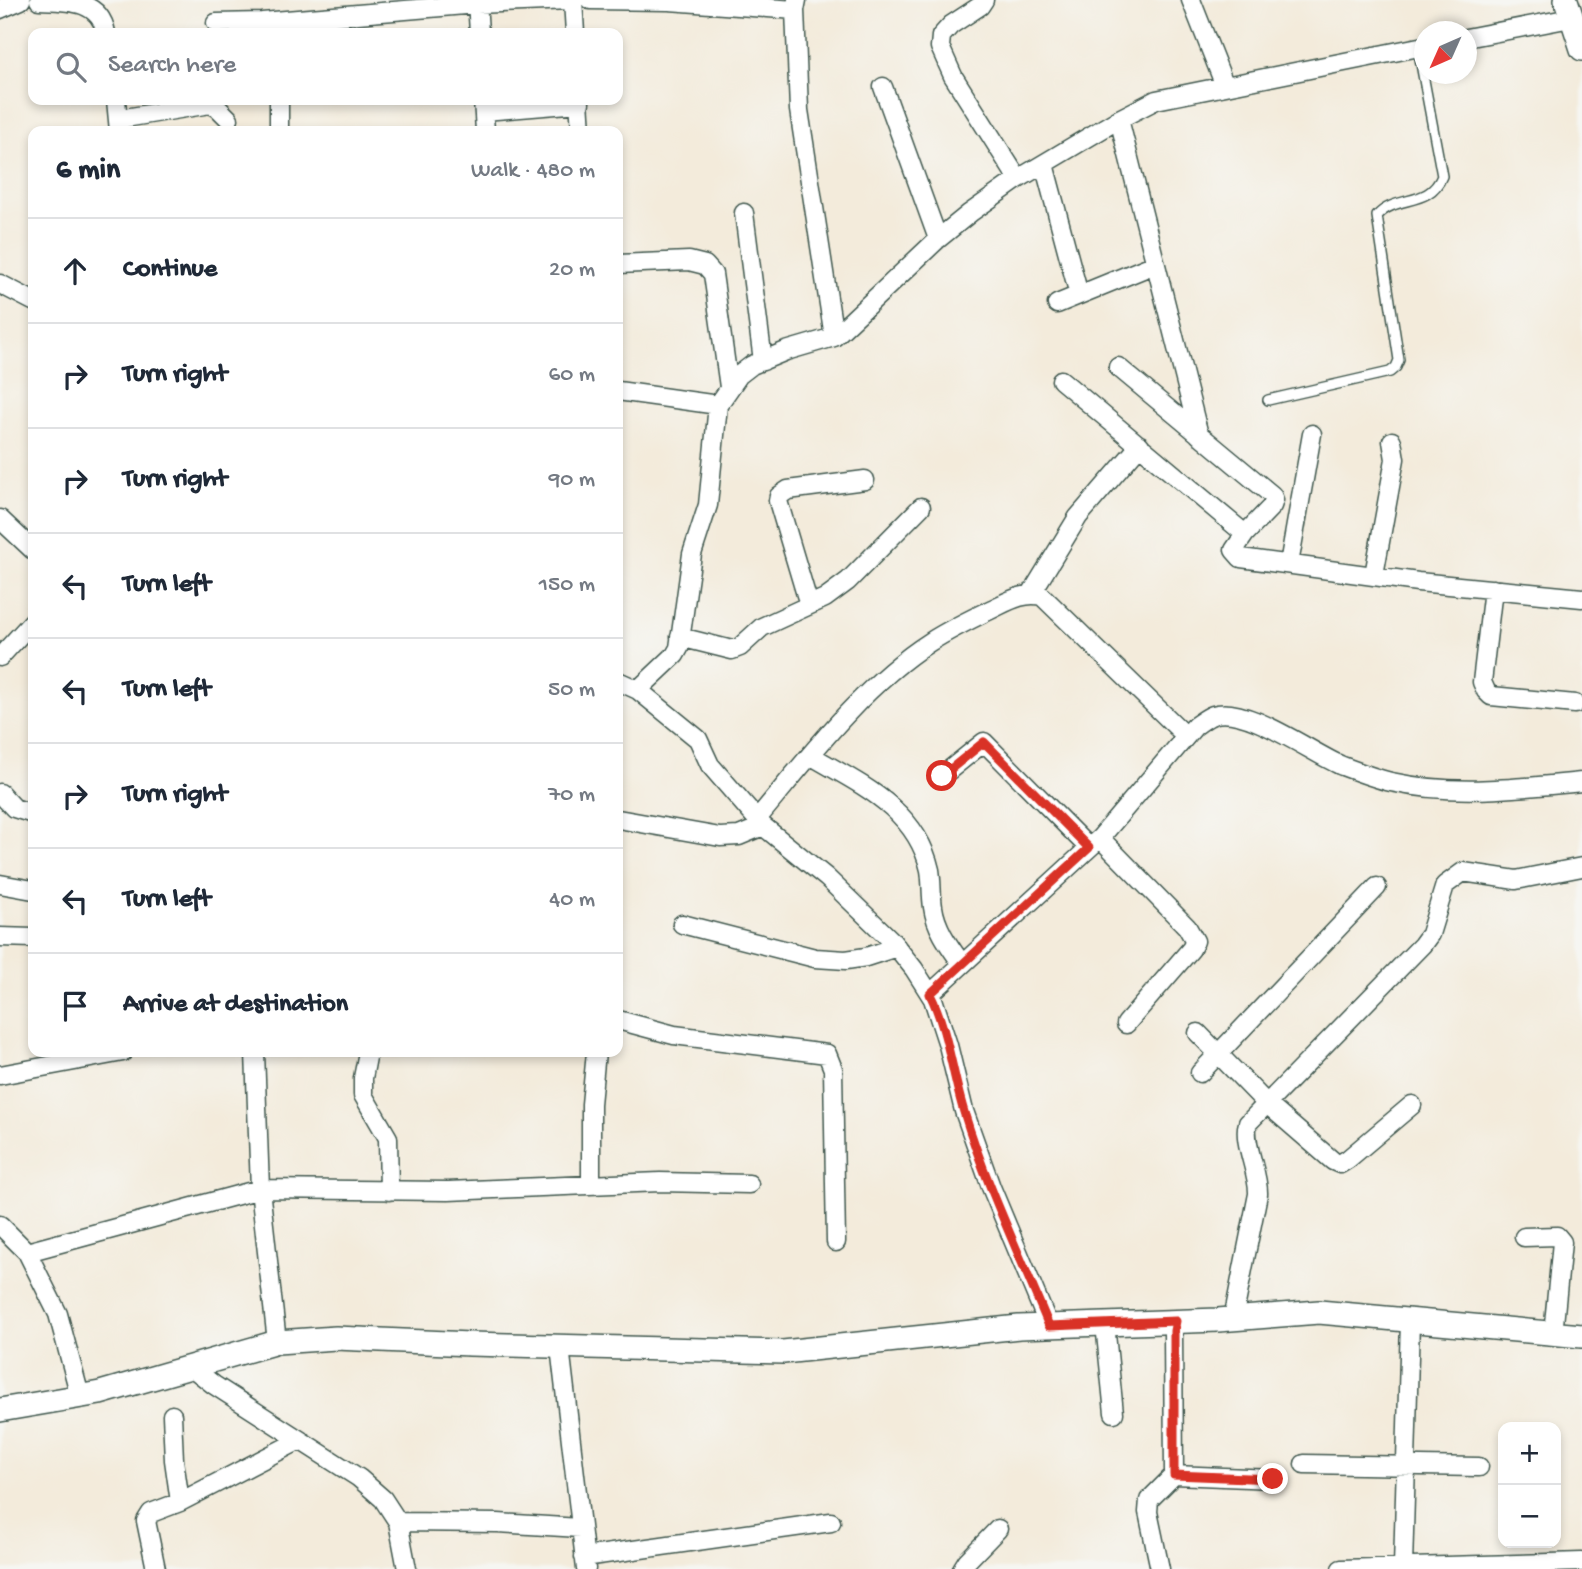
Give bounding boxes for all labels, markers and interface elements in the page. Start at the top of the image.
north arrow [1414,21,1477,84]
search box [28,28,623,105]
icon: search [52,48,90,86]
text: Search here [108,51,236,82]
text: 6 min [56,154,120,189]
text: Walk · 480 m [471,158,595,185]
icon: ahead [56,252,94,290]
text: Continue [123,255,217,286]
text: 20 m [549,257,595,284]
icon: right [56,357,94,395]
text: Turn right [123,360,227,391]
text: 60 m [549,362,595,389]
icon: right [56,462,94,500]
text: Turn right [123,465,227,496]
text: 90 m [549,467,595,494]
icon: left [56,567,94,605]
text: Turn left [123,570,211,601]
text: 150 m [539,572,595,599]
icon: left [56,672,94,710]
text: Turn left [123,675,211,706]
text: 50 m [548,677,595,704]
route start [926,760,957,791]
icon: right [56,777,94,815]
text: Turn right [123,780,227,811]
text: 70 m [548,782,595,809]
icon: left [56,882,94,920]
text: Turn left [123,885,211,916]
text: 40 m [549,887,595,914]
icon: arrive [56,987,94,1025]
text: Arrive at destination [123,990,348,1021]
map controls [1498,1422,1561,1548]
button: + [1498,1422,1561,1485]
route end [1257,1463,1288,1494]
button: − [1498,1485,1561,1548]

